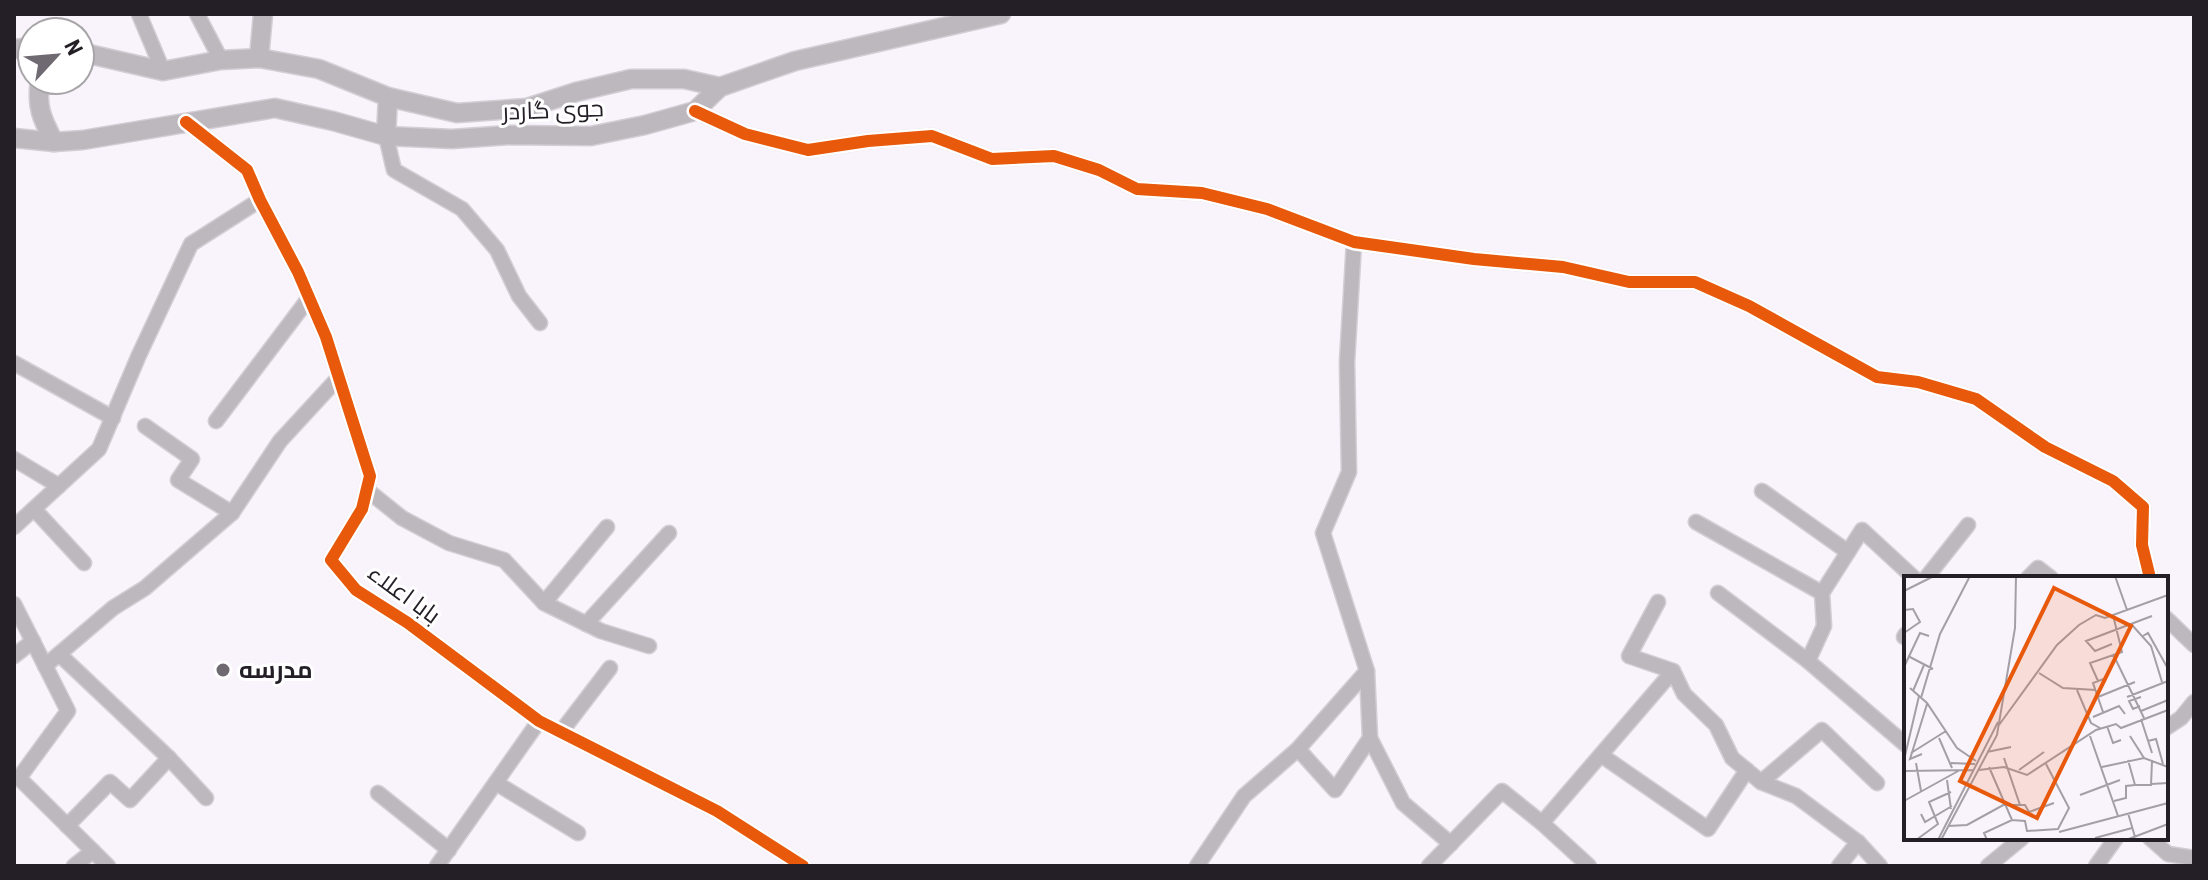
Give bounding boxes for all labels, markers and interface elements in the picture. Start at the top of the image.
north arrow [16,16,96,96]
text: N [59,36,88,59]
street label: جوی گاردر [500,94,604,126]
street label: بابا اعلاء [362,558,446,630]
inset map [1904,576,2168,840]
place label: مدرسه [239,656,313,684]
marker: مدرسه [214,661,232,679]

